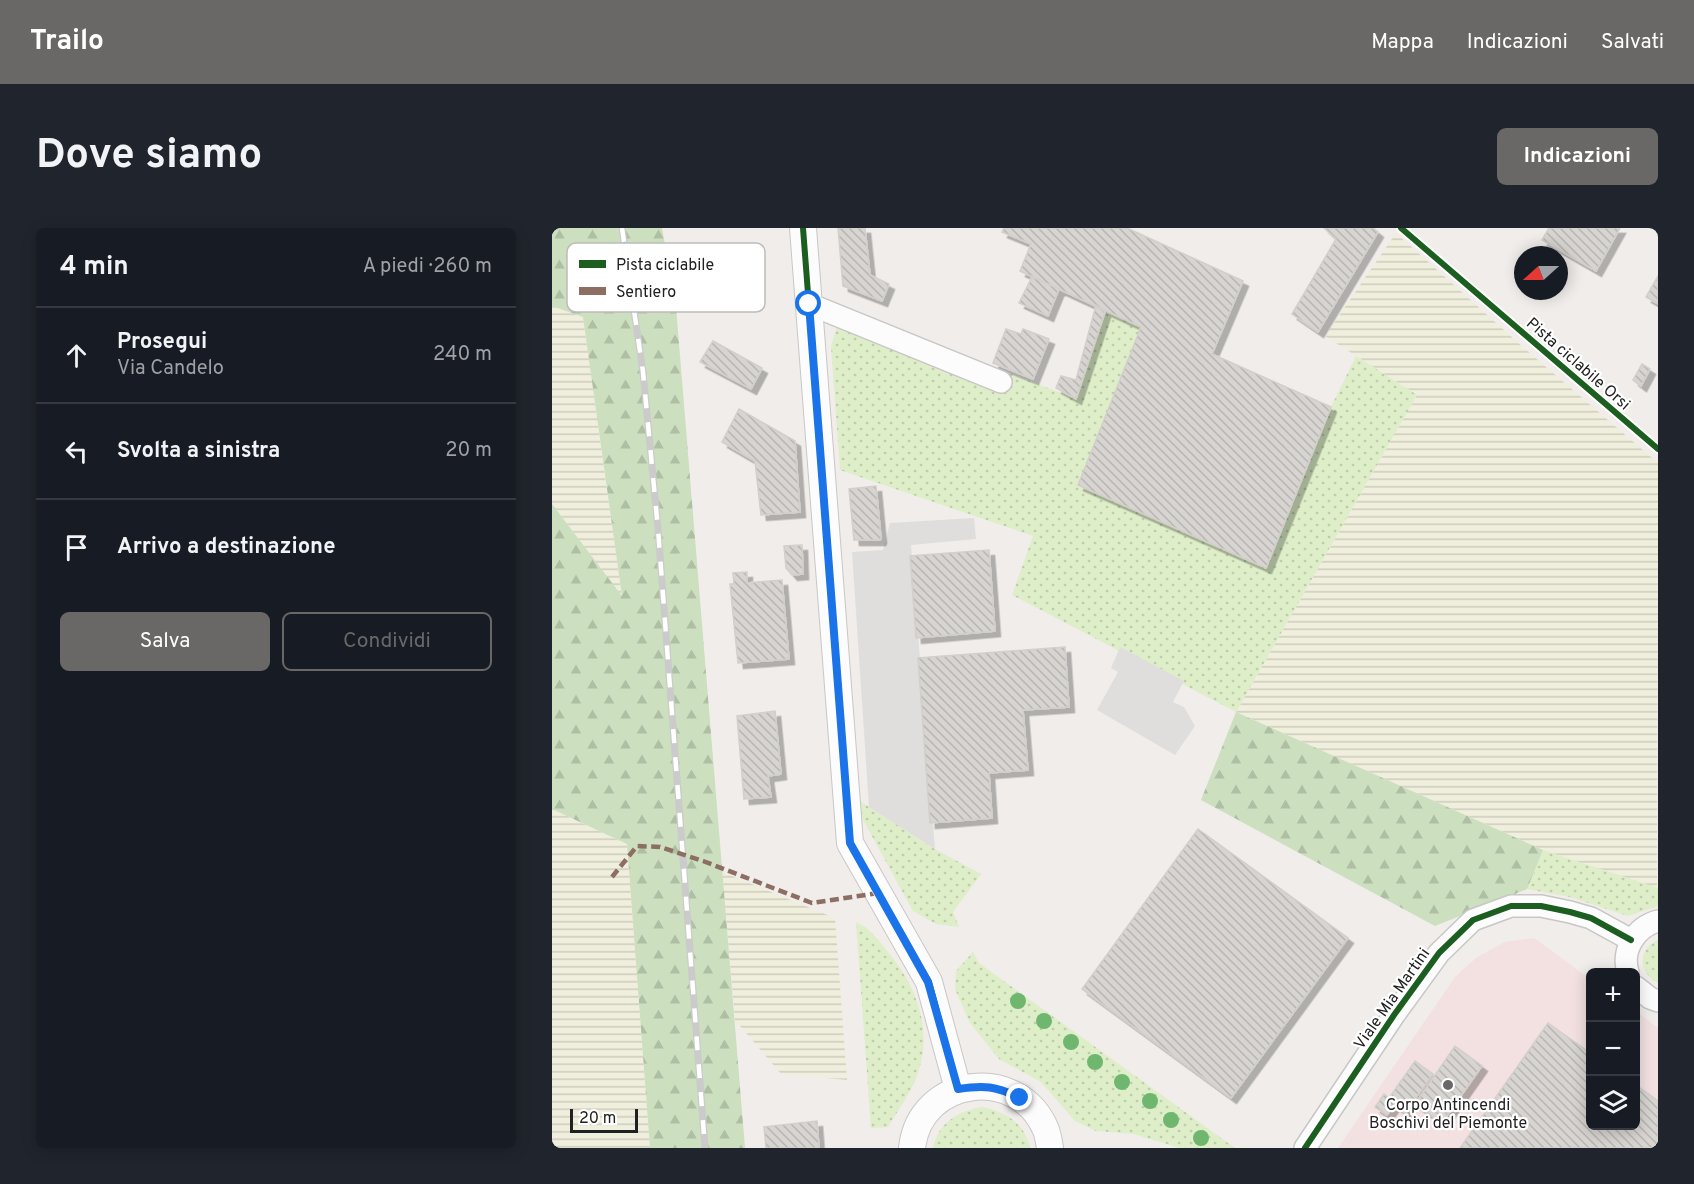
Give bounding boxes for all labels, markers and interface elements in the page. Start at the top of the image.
text: Trailo [30,24,104,60]
text: Mappa [1371,29,1434,56]
text: Indicazioni [1467,29,1568,56]
text: Salvati [1601,29,1664,56]
button: Indicazioni [1497,128,1658,185]
text: Dove siamo [36,130,262,183]
legend [567,243,765,312]
north arrow [1514,246,1568,300]
text: 4 min [60,251,129,284]
text: A piedi · 260 m [363,254,492,280]
text: Pista ciclabile [616,256,714,276]
text: Sentiero [616,283,676,303]
route start [795,290,821,316]
street label: Pista ciclabile Orsi [1522,314,1634,415]
text: Prosegui [117,329,207,356]
icon: ahead [60,339,93,372]
text: 240 m [433,342,492,368]
text: Via Candelo [117,356,224,382]
icon: left [60,435,93,468]
text: Svolta a sinistra [117,438,280,465]
text: 20 m [445,438,492,464]
icon: arrive [60,531,93,564]
text: Arrivo a destinazione [117,534,335,561]
button: Salva [60,612,270,671]
button: Condividi [282,612,492,671]
street label: Viale Mia Martini [1350,945,1435,1054]
map controls [1586,968,1640,1130]
button: + [1586,968,1640,1022]
button: − [1586,1022,1640,1076]
button: layers [1586,1076,1640,1130]
marker: Corpo Antincendi Boschivi del Piemonte [1441,1078,1455,1092]
route end [1006,1084,1032,1110]
place label: Corpo Antincendi Boschivi del Piemonte [1369,1096,1527,1134]
scale bar [570,1106,638,1134]
text: 20 m [579,1109,616,1129]

